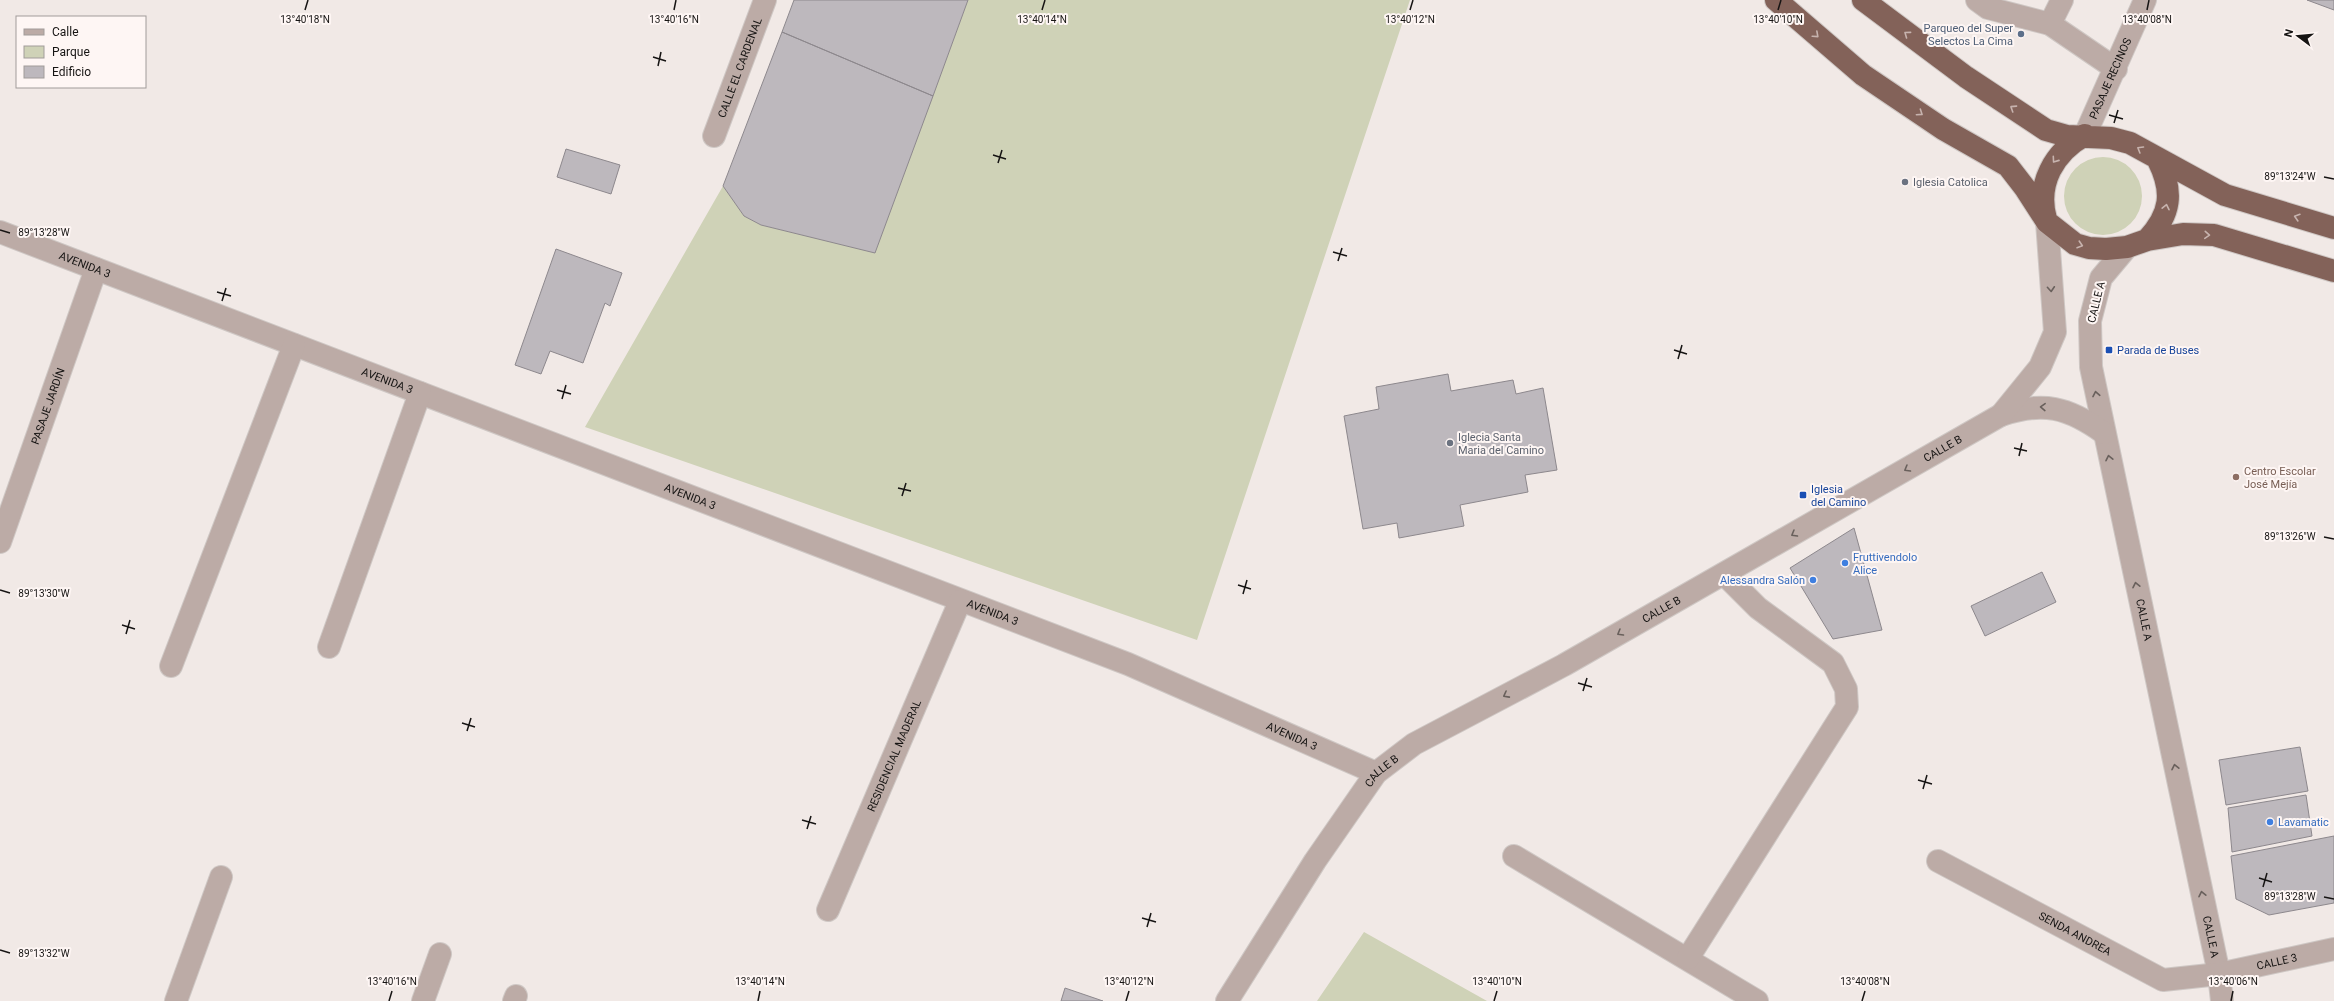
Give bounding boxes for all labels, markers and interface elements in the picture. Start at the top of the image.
text: 13°40'18"N [280,14,330,25]
text: 13°40'16"N [649,14,699,25]
text: 13°40'14"N [1017,14,1067,25]
text: 13°40'12"N [1385,14,1435,25]
text: 13°40'10"N [1753,14,1803,25]
text: 13°40'08"N [2122,14,2172,25]
legend [16,16,146,88]
street label: CALLE EL CARDENAL [715,16,765,120]
north arrow [2278,16,2318,56]
place label: Parqueo del Super Selectos La Cima [1924,22,2013,48]
text: Calle [52,25,79,39]
text: N [2282,28,2296,39]
marker: Parqueo del Super Selectos La Cima [2016,29,2026,39]
one-way arrow [1811,31,1818,38]
one-way arrow [1904,32,1911,39]
street label: PASAJE RECINOS [2087,36,2135,121]
text: Parque [52,45,90,59]
text: Edificio [52,65,91,79]
one-way arrow [2011,106,2018,113]
one-way arrow [1916,108,1923,116]
one-way arrow [2137,146,2144,153]
one-way arrow [2053,156,2060,163]
text: 89°13'24"W [2264,171,2316,182]
place label: Iglesia Catolica [1913,176,1988,189]
marker: Iglesia Catolica [1900,177,1910,187]
one-way arrow [2162,204,2170,211]
one-way arrow [2293,213,2300,222]
text: 89°13'28"W [18,227,70,238]
one-way arrow [2204,231,2210,240]
one-way arrow [2076,240,2083,249]
street label: AVENIDA 3 [57,249,112,281]
street label: CALLE A [2085,279,2108,324]
one-way arrow [2047,286,2056,292]
place label: Parada de Buses [2117,344,2199,357]
marker: Parada de Buses [2104,345,2114,355]
street label: AVENIDA 3 [360,365,415,397]
street label: PASAJE JARDÍN [29,366,68,446]
one-way arrow [2093,391,2101,397]
one-way arrow [2040,403,2046,412]
place label: Iglecia Santa Maria del Camino [1458,431,1544,457]
street label: CALLE B [1921,433,1965,465]
marker: Iglecia Santa Maria del Camino [1445,438,1455,448]
one-way arrow [2105,455,2113,461]
one-way arrow [1904,464,1911,471]
place label: Centro Escolar José Mejía [2244,465,2316,491]
marker: Centro Escolar José Mejía [2231,472,2241,482]
street label: AVENIDA 3 [662,481,718,513]
place label: Iglesia del Camino [1811,483,1866,509]
marker: Iglesia del Camino [1798,490,1808,500]
one-way arrow [1791,529,1798,536]
text: 89°13'26"W [2264,531,2316,542]
place label: Fruttivendolo Alice [1853,551,1917,577]
marker: Fruttivendolo Alice [1840,558,1850,568]
place label: Alessandra Salón [1720,574,1805,587]
marker: Alessandra Salón [1808,575,1818,585]
one-way arrow [2132,582,2140,588]
text: 89°13'30"W [18,588,70,599]
street label: CALLE B [1640,594,1683,626]
street label: AVENIDA 3 [965,597,1020,628]
street label: CALLE A [2133,598,2155,643]
one-way arrow [1617,628,1624,635]
one-way arrow [1503,690,1510,698]
street label: RESIDENCIAL MADERAL [865,698,924,814]
street label: AVENIDA 3 [1264,720,1319,753]
street label: CALLE B [1362,752,1402,790]
one-way arrow [2171,764,2179,770]
place label: Lavamatic [2278,816,2329,829]
marker: Lavamatic [2265,817,2275,827]
one-way arrow [2198,891,2206,897]
text: 89°13'28"W [2264,891,2316,902]
street label: SENDA ANDREA [2036,909,2114,959]
street label: CALLE A [2200,915,2222,960]
text: 89°13'32"W [18,948,70,959]
street label: CALLE 3 [2255,951,2299,973]
text: 13°40'16"N [367,976,417,987]
text: 13°40'14"N [735,976,785,987]
text: 13°40'12"N [1104,976,1154,987]
text: 13°40'10"N [1472,976,1522,987]
text: 13°40'08"N [1840,976,1890,987]
text: 13°40'06"N [2208,976,2258,987]

